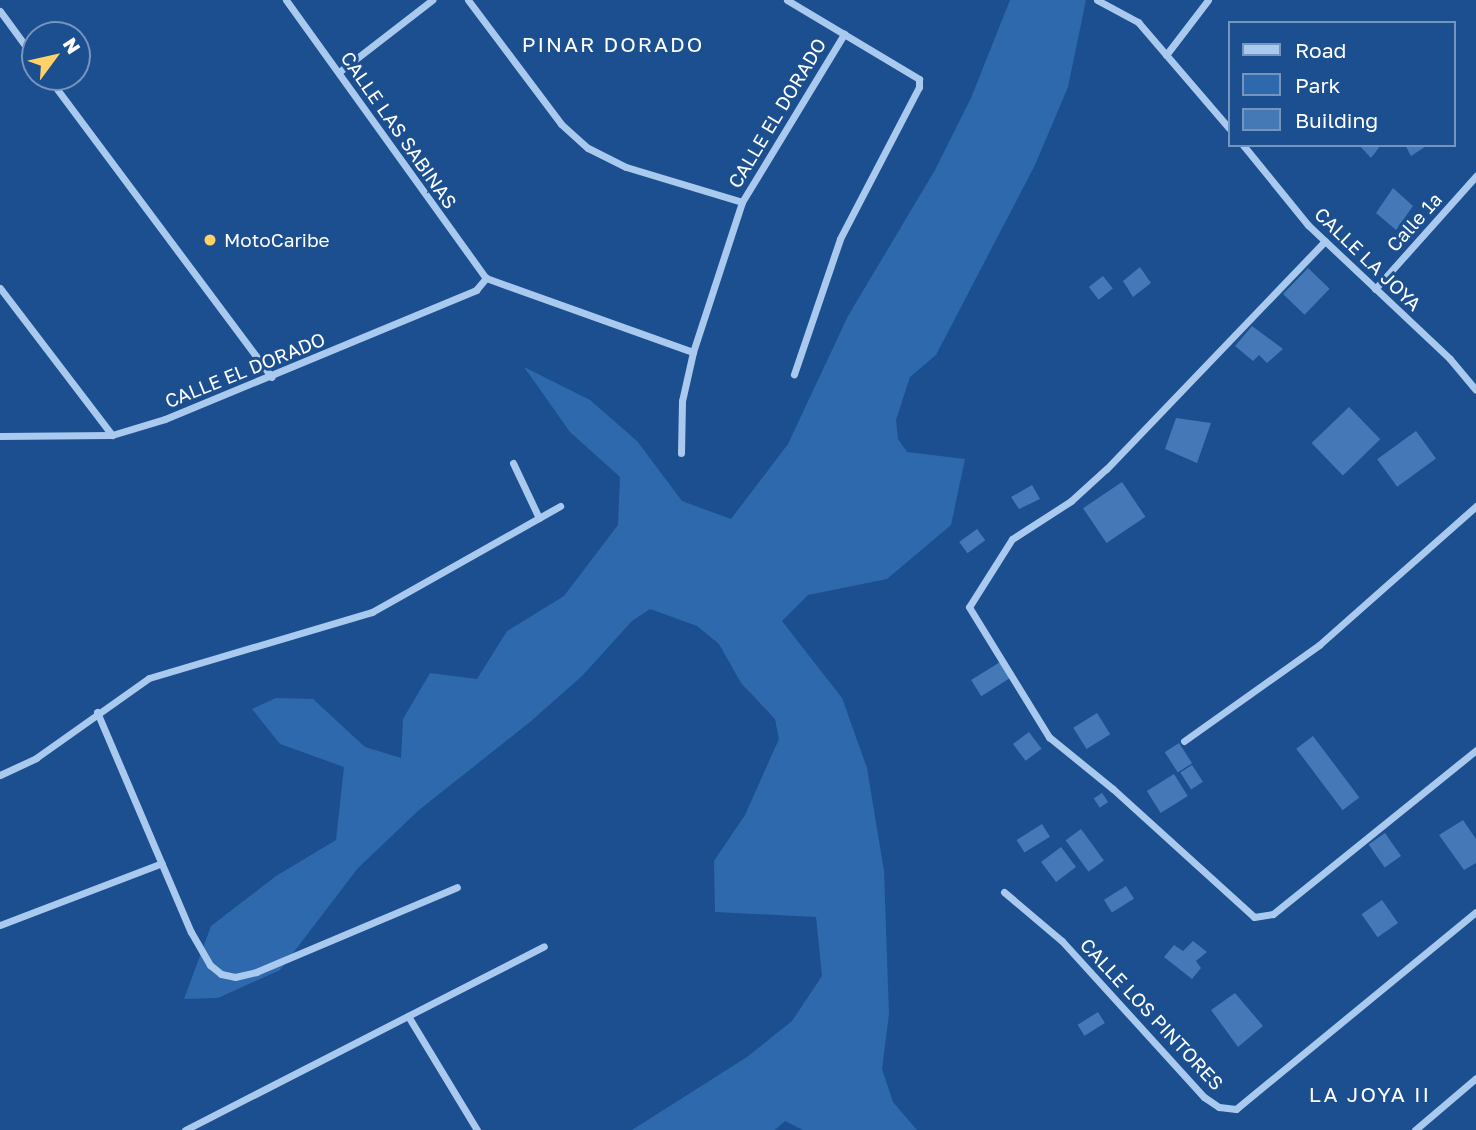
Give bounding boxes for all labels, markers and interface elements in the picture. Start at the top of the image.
north arrow [21,21,91,91]
legend [1228,21,1455,147]
district label: PINAR DORADO [523,31,703,57]
text: N [59,33,86,58]
street label: CALLE EL DORADO [723,34,831,192]
text: Road [1295,37,1346,63]
street label: CALLE LAS SABINAS [336,47,462,213]
text: Park [1295,72,1340,98]
text: Building [1295,107,1378,133]
street label: Calle 1ª [1382,188,1446,256]
street label: CALLE LA JOYA [1310,202,1426,316]
place label: MotoCaribe [224,229,330,251]
marker: MotoCaribe [202,232,218,248]
street label: CALLE EL DORADO [162,327,328,413]
street label: CALLE LOS PINTORES [1076,933,1228,1095]
district label: LA JOYA II [1310,1081,1430,1107]

